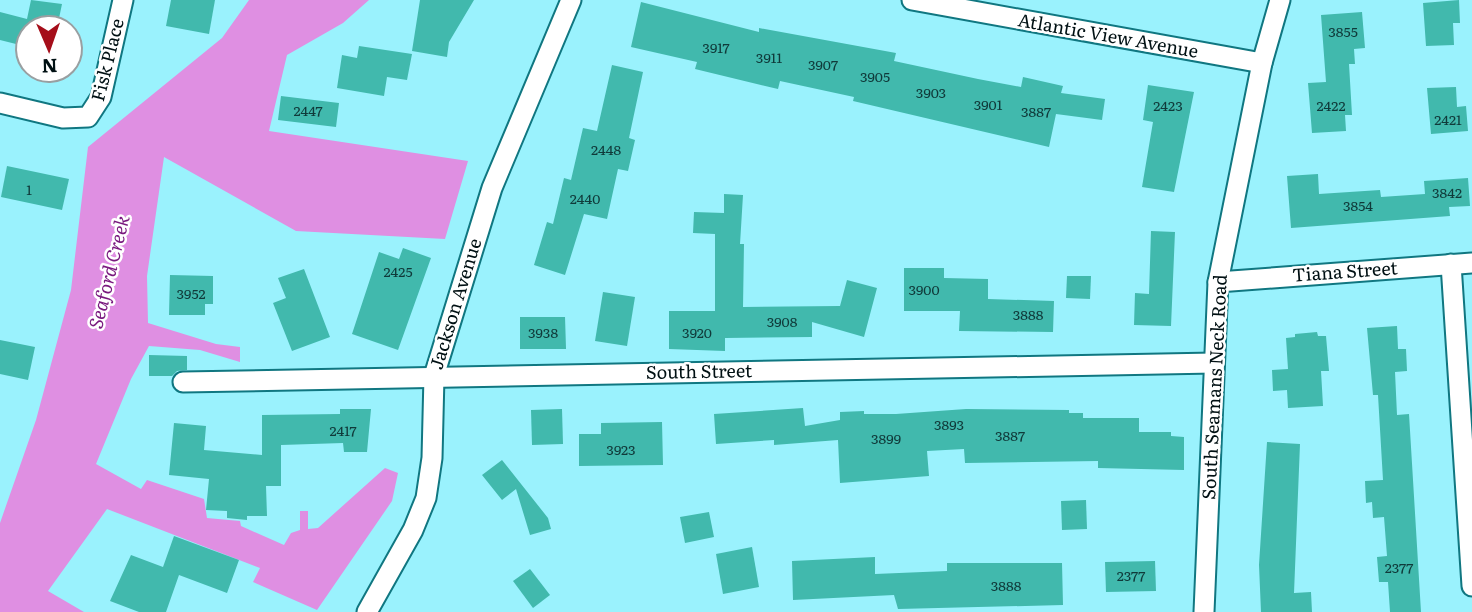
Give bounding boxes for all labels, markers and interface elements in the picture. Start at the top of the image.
street label: Atlantic View Avenue [1016,5,1201,64]
north arrow [14,14,84,84]
street label: Fisk Place [83,15,130,104]
house number: 3855 [1328,21,1358,41]
house number: 3917 [702,37,730,57]
house number: 3911 [756,47,782,67]
text: N [41,53,58,81]
house number: 3907 [808,54,838,74]
house number: 3905 [860,66,890,86]
house number: 3903 [916,82,946,102]
house number: 3901 [974,94,1003,114]
house number: 2423 [1153,95,1183,115]
house number: 2422 [1316,95,1346,115]
house number: 2447 [293,100,323,120]
house number: 3887 [1021,101,1051,121]
house number: 2421 [1434,109,1462,129]
house number: 2448 [591,139,621,159]
house number: 1 [26,179,32,199]
house number: 3842 [1432,182,1462,202]
house number: 2440 [570,188,600,208]
house number: 3854 [1343,195,1373,215]
water label: Seaford Creek [80,212,136,331]
street label: Jackson Avenue [422,235,487,373]
street label: Tiana Street [1291,253,1399,288]
house number: 2425 [383,261,413,281]
street label: South Seamans Neck Road [1194,274,1233,500]
house number: 3900 [908,279,940,299]
house number: 3952 [177,283,205,303]
house number: 3888 [1013,304,1044,324]
house number: 3908 [767,311,798,331]
house number: 3938 [528,322,558,342]
house number: 3920 [682,322,712,342]
street label: South Street [646,356,753,385]
house number: 3893 [934,414,964,434]
house number: 2417 [329,420,357,440]
house number: 3887 [995,425,1025,445]
house number: 3899 [871,428,901,448]
house number: 3923 [606,439,636,459]
house number: 2377 [1385,557,1413,577]
house number: 2377 [1117,565,1145,585]
house number: 3888 [991,575,1022,595]

